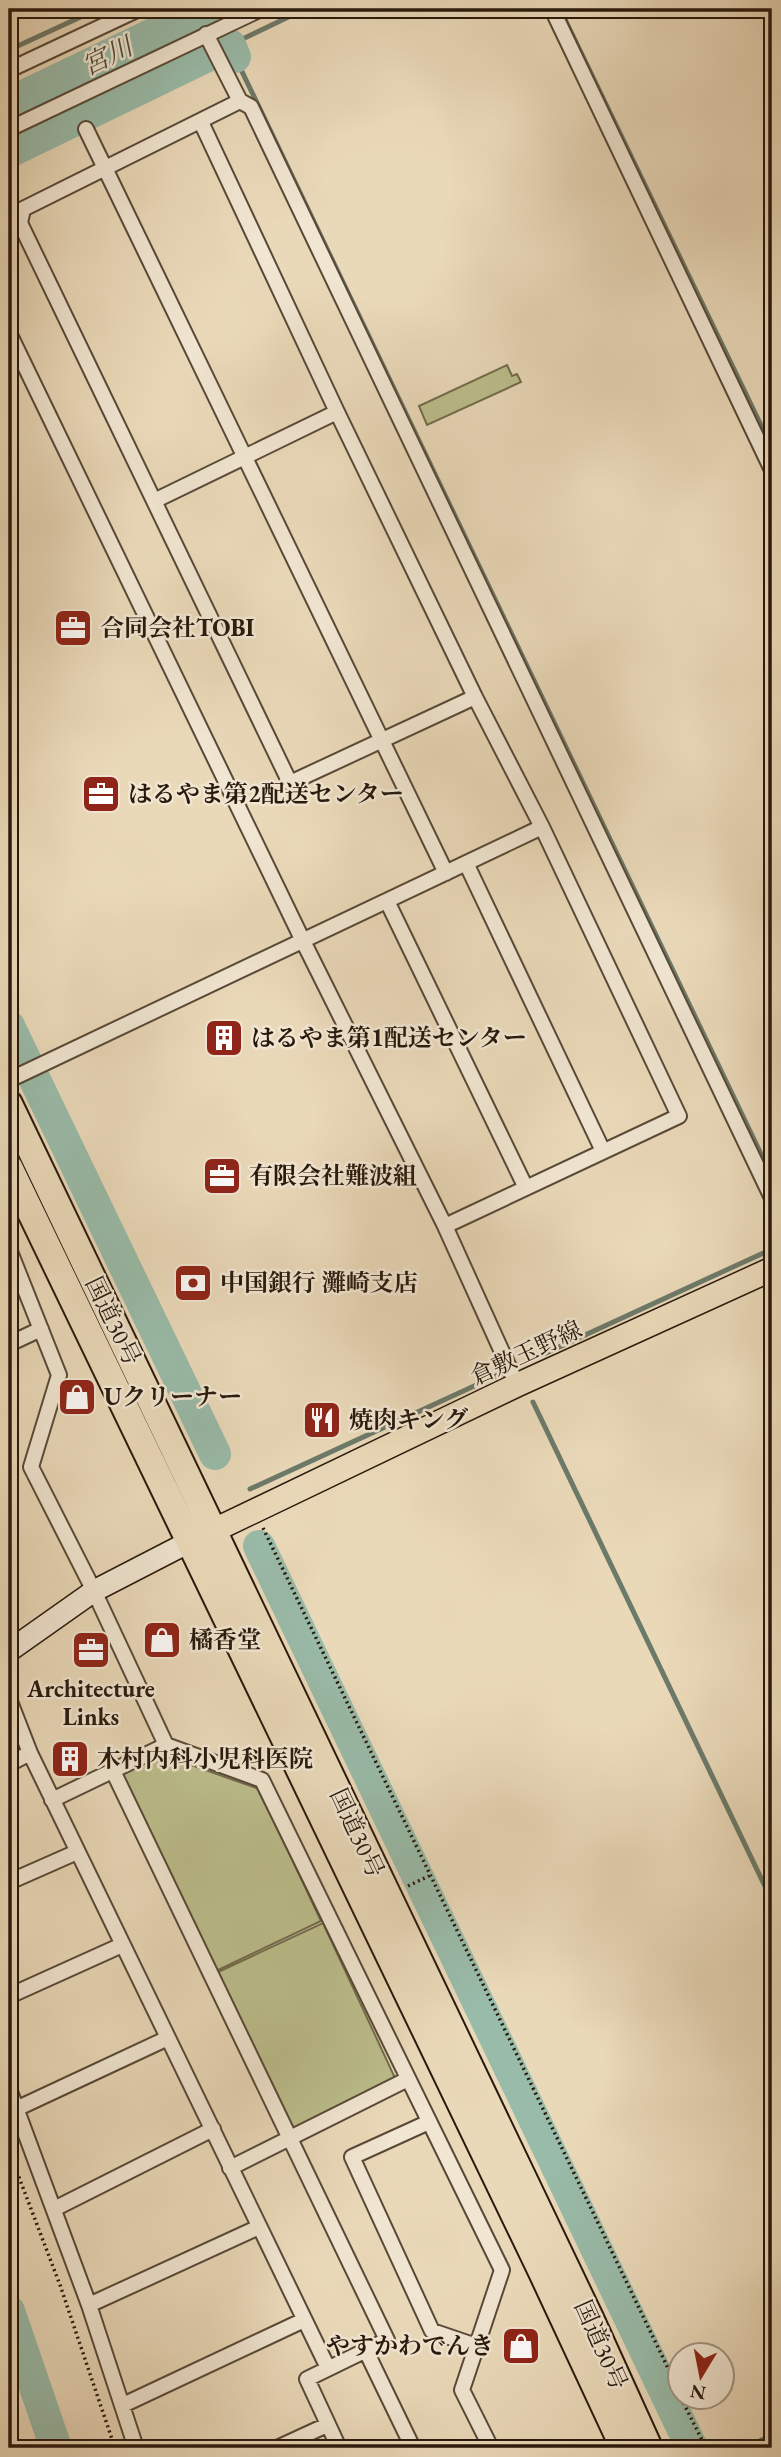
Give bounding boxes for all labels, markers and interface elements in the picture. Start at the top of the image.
water label: 宮川 [76,28,141,83]
office icon: 合同会社TOBI [52,607,94,649]
place label: 合同会社TOBI [100,612,254,643]
office icon: はるやま第2配送センター [80,773,122,815]
place label: はるやま第2配送センター [128,778,404,809]
building icon: はるやま第1配送センター [203,1017,245,1059]
place label: はるやま第1配送センター [251,1022,527,1053]
office icon: 有限会社難波組 [201,1155,243,1197]
place label: 有限会社難波組 [249,1160,417,1191]
bank icon: 中国銀行 灘崎支店 [172,1262,214,1304]
place label: 中国銀行 灘崎支店 [220,1267,418,1298]
street label: 国道30号 [79,1271,148,1370]
street label: 倉敷玉野線 [465,1313,587,1392]
shop icon: Uクリーナー [56,1376,98,1418]
place label: Uクリーナー [104,1381,242,1412]
restaurant icon: 焼肉キング [301,1399,343,1441]
place label: 焼肉キング [349,1404,468,1435]
shop icon: 橘香堂 [141,1619,183,1661]
place label: 橘香堂 [189,1624,261,1655]
office icon: Architecture Links [70,1629,112,1671]
place label: Architecture Links [26,1673,155,1732]
building icon: 木村内科小児科医院 [49,1738,91,1780]
place label: 木村内科小児科医院 [97,1743,313,1774]
street label: 国道30号 [323,1783,392,1882]
street label: 国道30号 [568,2295,635,2395]
shop icon: やすかわでんき [500,2325,542,2367]
place label: やすかわでんき [326,2330,494,2361]
north arrow [666,2342,736,2412]
text: N [688,2378,708,2406]

